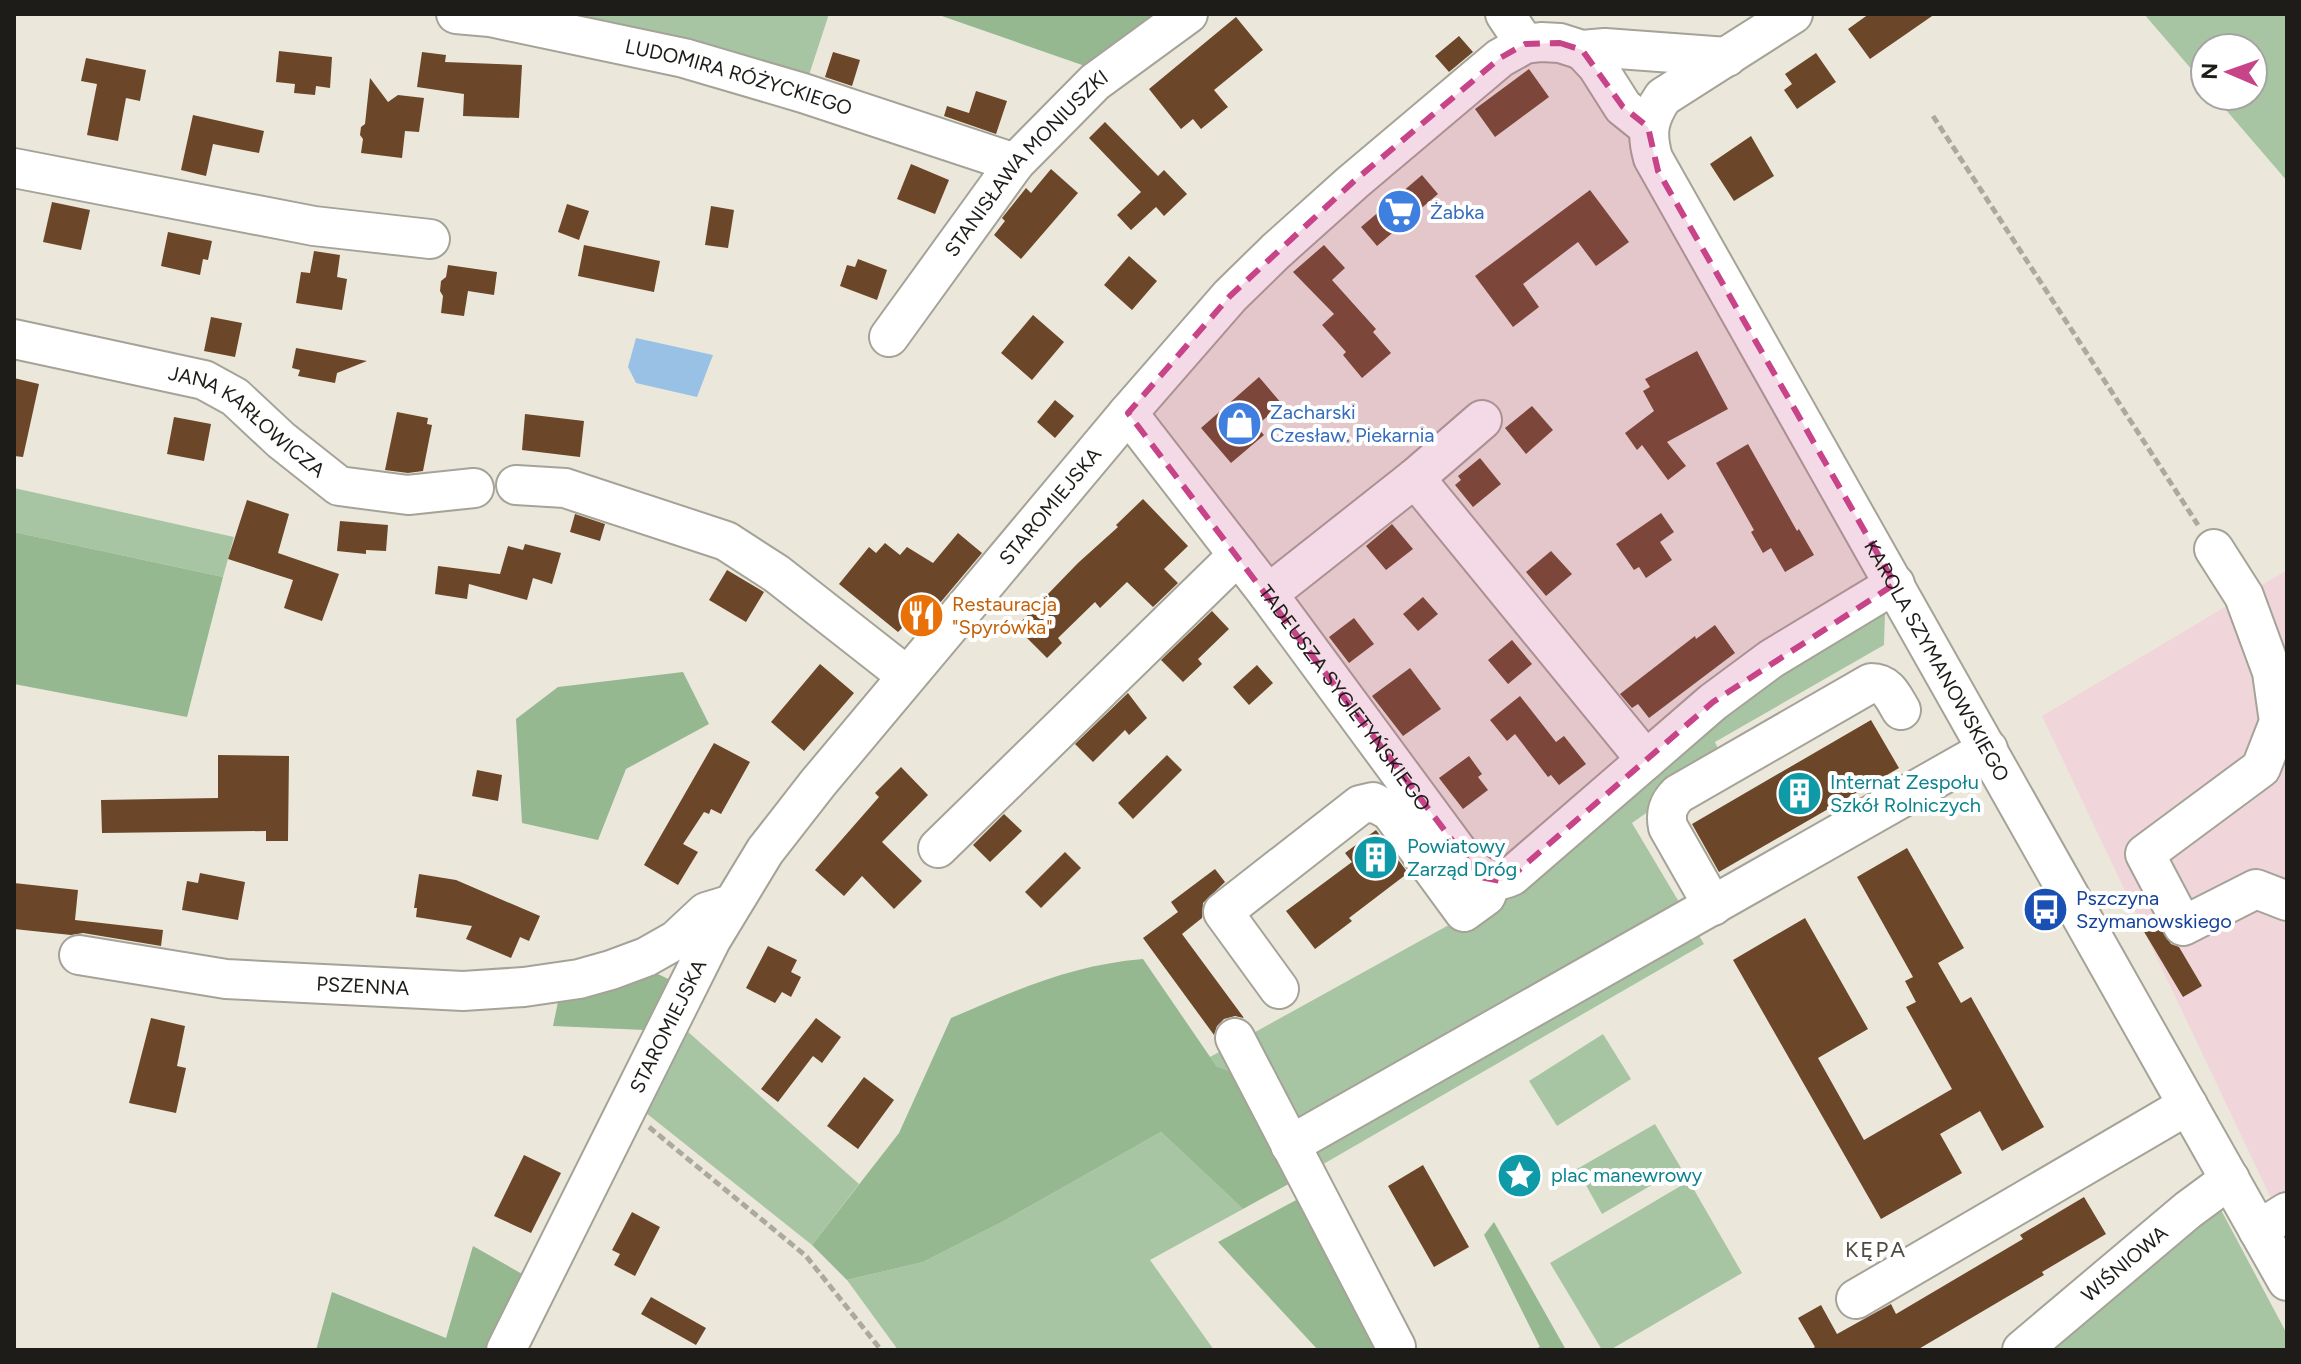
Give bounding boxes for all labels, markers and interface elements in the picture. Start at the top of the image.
north arrow [2189,32,2269,112]
street label: LUDOMIRA RÓŻYCKIEGO [623,34,855,120]
text: N [2196,62,2223,80]
street label: STANISŁAWA MONIUSZKI [939,65,1113,261]
supermarket icon: Żabka [1375,188,1423,236]
place label: Żabka [1430,200,1484,224]
street label: JANA KARŁOWICZA [166,361,330,483]
shop icon: Zacharski Czesław. Piekarnia [1215,400,1263,448]
place label: Zacharski Czesław. Piekarnia [1270,400,1435,447]
street label: STAROMIEJSKA [994,442,1106,570]
street label: KAROLA SZYMANOWSKIEGO [1859,536,2014,785]
street label: TADEUSZA SYGIETYŃSKIEGO [1254,580,1436,815]
restaurant icon: Restauracja "Spyrówka" [897,592,945,640]
place label: Restauracja "Spyrówka" [952,592,1057,639]
building icon: Internat Zespołu Szkół Rolniczych [1775,770,1823,818]
place label: Internat Zespołu Szkół Rolniczych [1830,770,1981,817]
building icon: Powiatowy Zarząd Dróg [1352,834,1400,882]
place label: Powiatowy Zarząd Dróg [1407,834,1517,881]
bus stop icon: Pszczyna Szymanowskiego [2021,886,2069,934]
place label: Pszczyna Szymanowskiego [2076,886,2232,933]
street label: STAROMIEJSKA [624,955,711,1097]
street label: PSZENNA [316,972,410,1000]
place icon: plac manewrowy [1496,1151,1544,1199]
place label: plac manewrowy [1551,1163,1703,1187]
street label: WIŚNIOWA [2076,1220,2173,1307]
district label: KĘPA [1845,1236,1907,1263]

